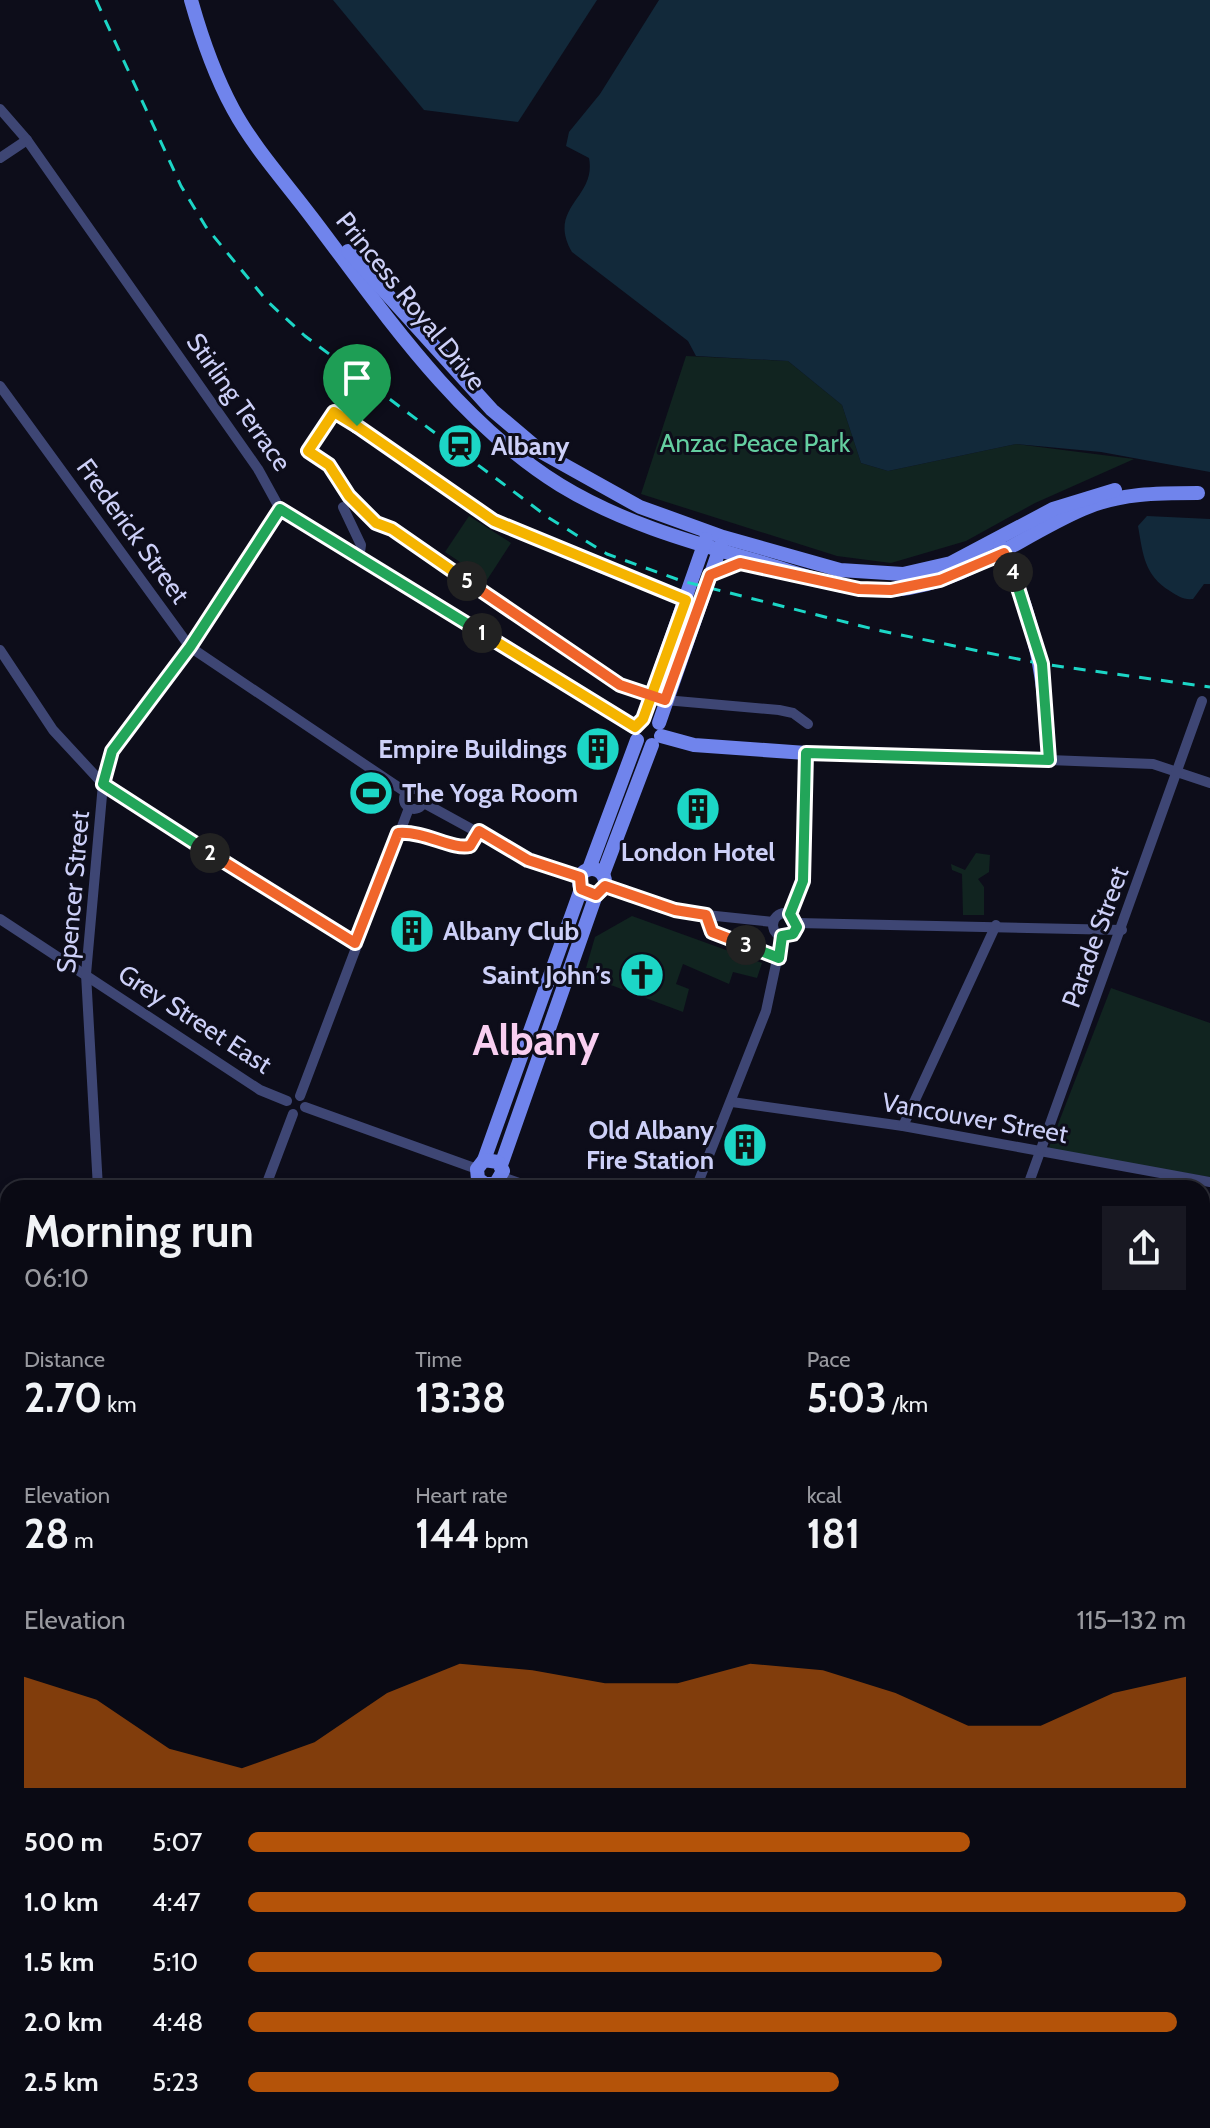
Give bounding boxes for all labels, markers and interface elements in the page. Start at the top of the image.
street label: Princess Royal Drive [329,205,493,397]
street label: Stirling Terrace [180,327,298,477]
pin [323,344,391,426]
icon: arrive [335,356,379,400]
station icon: Albany [436,422,484,470]
park label: Anzac Peace Park [660,427,851,459]
place label: Albany [491,430,570,462]
street label: Frederick Street [70,452,196,610]
pin: 4 [993,552,1033,592]
text: 4 [1006,558,1020,585]
pin: 5 [447,561,487,601]
text: 5 [461,567,473,594]
pin: 1 [462,613,502,653]
text: 1 [478,619,486,646]
building icon: Empire Buildings [574,725,622,773]
place label: Empire Buildings [378,733,567,765]
sports icon: The Yoga Room [347,769,395,817]
place label: The Yoga Room [402,777,578,809]
building icon: London Hotel [674,785,722,833]
street label: Spencer Street [50,809,96,975]
pin: 2 [190,833,230,873]
place label: London Hotel [621,836,775,868]
text: 2 [204,839,216,866]
street label: Parade Street [1055,862,1135,1012]
building icon: Albany Club [388,907,436,955]
place label: Albany Club [443,915,579,947]
pin: 3 [726,925,766,965]
text: 3 [740,931,752,958]
church icon: Saint John’s [618,951,666,999]
street label: Grey Street East [112,958,278,1081]
place label: Saint John’s [482,959,611,991]
district label: Albany [473,1014,600,1066]
street label: Vancouver Street [880,1086,1071,1150]
place label: Old Albany Fire Station [586,1114,714,1176]
building icon: Old Albany Fire Station [721,1121,769,1169]
text: Morning run [24,1205,254,1258]
button: share [1102,1206,1186,1290]
text: 06:10 [24,1262,89,1294]
text: Distance [24,1346,105,1373]
text: Time [415,1346,462,1373]
text: Pace [807,1346,851,1373]
text: 2.70 [24,1373,102,1422]
text: 13:38 [415,1373,506,1422]
text: 5:03 [807,1373,887,1422]
text: km [102,1391,136,1418]
text: /km [887,1391,928,1418]
text: Elevation [24,1482,110,1509]
text: Heart rate [415,1482,507,1509]
text: kcal [807,1482,842,1509]
text: 28 [24,1509,69,1558]
text: 144 [415,1509,480,1558]
text: 181 [807,1509,860,1558]
text: m [69,1527,94,1554]
text: bpm [480,1527,529,1554]
text: Elevation [24,1604,126,1636]
text: 115–132 m [1076,1604,1186,1636]
text: 500 m [24,1826,103,1858]
text: 5:07 [152,1826,202,1858]
text: 1.0 km [24,1886,99,1918]
text: 4:47 [152,1886,201,1918]
text: 1.5 km [24,1946,94,1978]
text: 5:10 [152,1946,198,1978]
text: 2.0 km [24,2006,103,2038]
text: 4:48 [152,2006,203,2038]
text: 2.5 km [24,2066,99,2098]
text: 5:23 [152,2066,199,2098]

